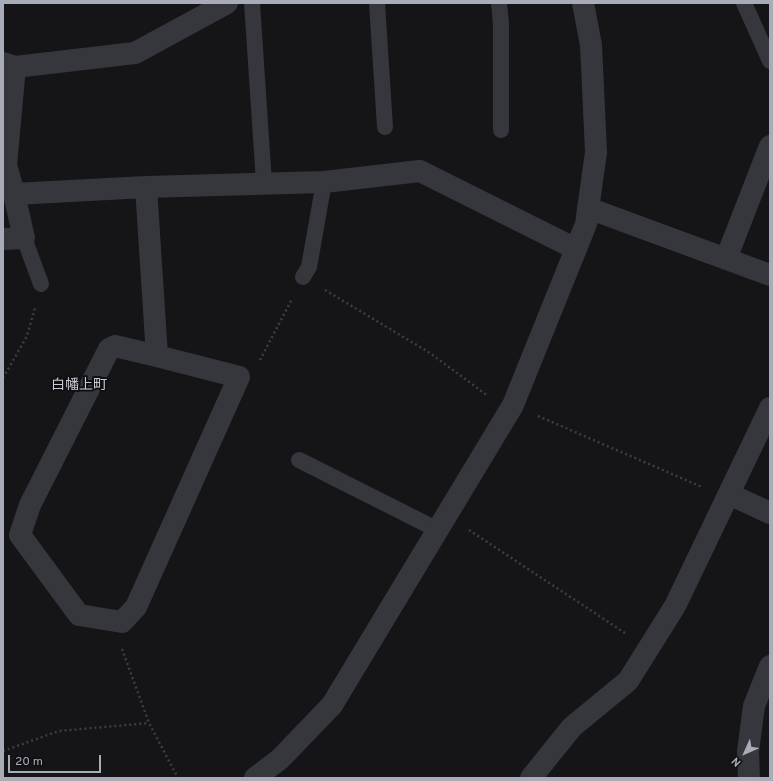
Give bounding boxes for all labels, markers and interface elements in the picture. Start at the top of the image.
district label: 白幡上町 [51,378,107,394]
north arrow [725,733,765,773]
scale bar [10,747,103,773]
text: 20 m [15,754,43,770]
text: N [729,754,744,769]

